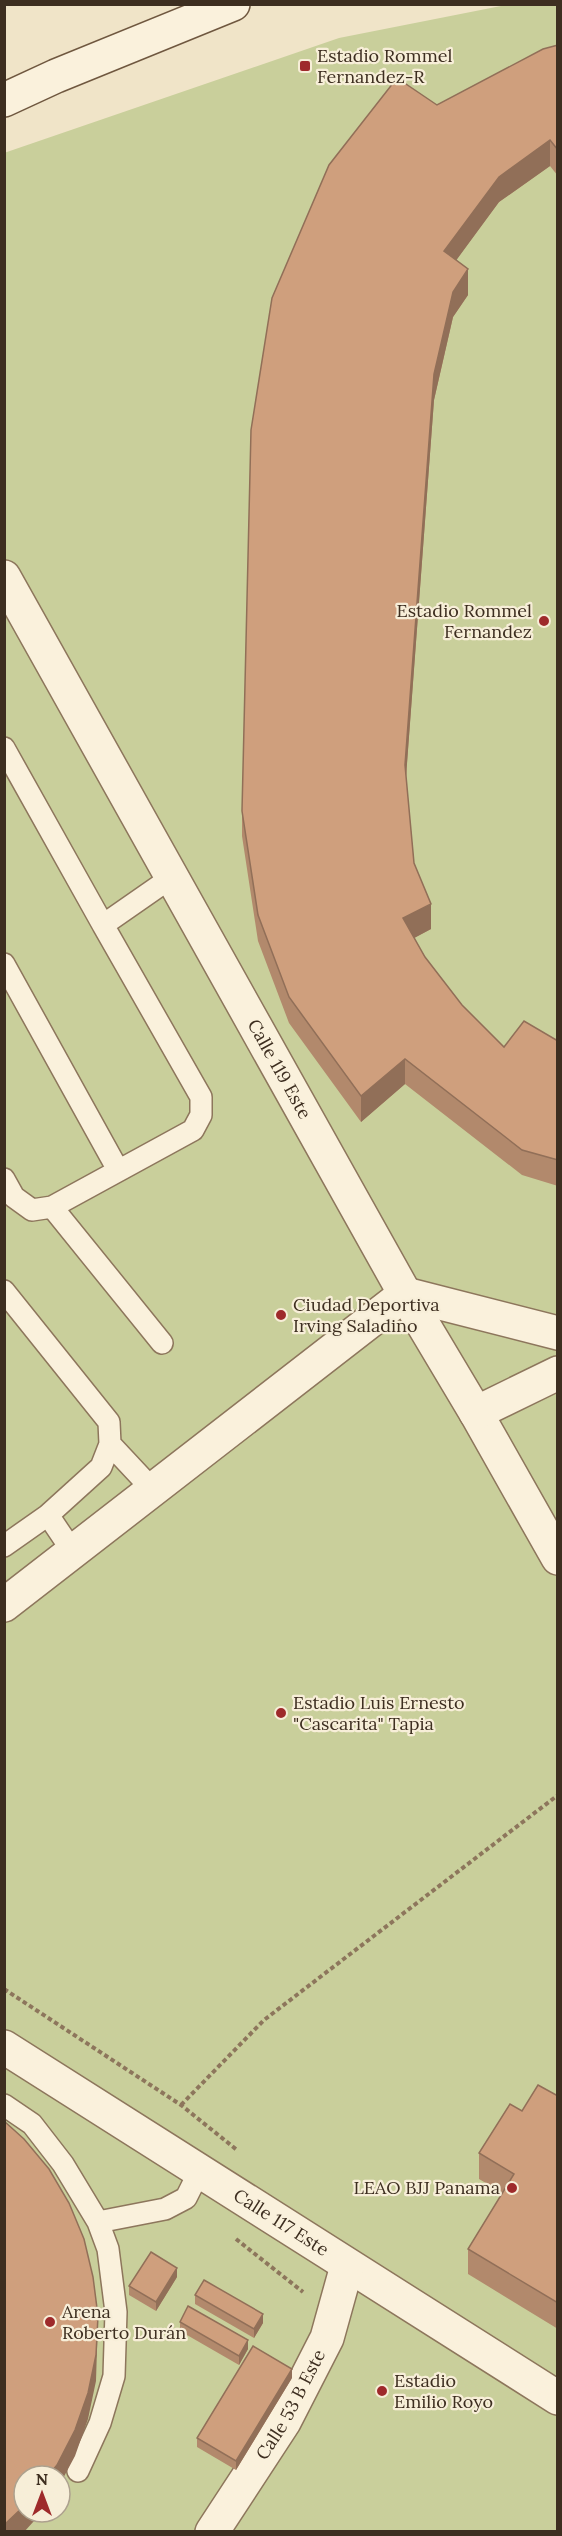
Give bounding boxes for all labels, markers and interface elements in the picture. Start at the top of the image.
place label: Estadio Rommel Fernandez-R [317,44,453,88]
marker: Estadio Rommel Fernandez-R [298,59,312,73]
place label: Estadio Rommel Fernandez [397,599,532,643]
marker: Estadio Rommel Fernandez [537,614,551,628]
street label: Calle 119 Este [243,1015,317,1123]
place label: Ciudad Deportiva Irving Saladino [293,1293,440,1337]
marker: Ciudad Deportiva Irving Saladino [274,1308,288,1322]
place label: Estadio Luis Ernesto "Cascarita" Tapia [293,1691,465,1735]
marker: Estadio Luis Ernesto "Cascarita" Tapia [274,1706,288,1720]
place label: LEAO BJJ Panama [353,2176,500,2199]
marker: LEAO BJJ Panama [505,2181,519,2195]
street label: Calle 117 Este [229,2183,334,2261]
place label: Arena Roberto Durán [61,2300,186,2344]
marker: Arena Roberto Durán [43,2315,57,2329]
street label: Calle 53 B Este [250,2345,330,2464]
place label: Estadio Emilio Royo [394,2369,493,2413]
marker: Estadio Emilio Royo [375,2384,389,2398]
north arrow [12,2464,72,2524]
text: N [36,2469,48,2489]

